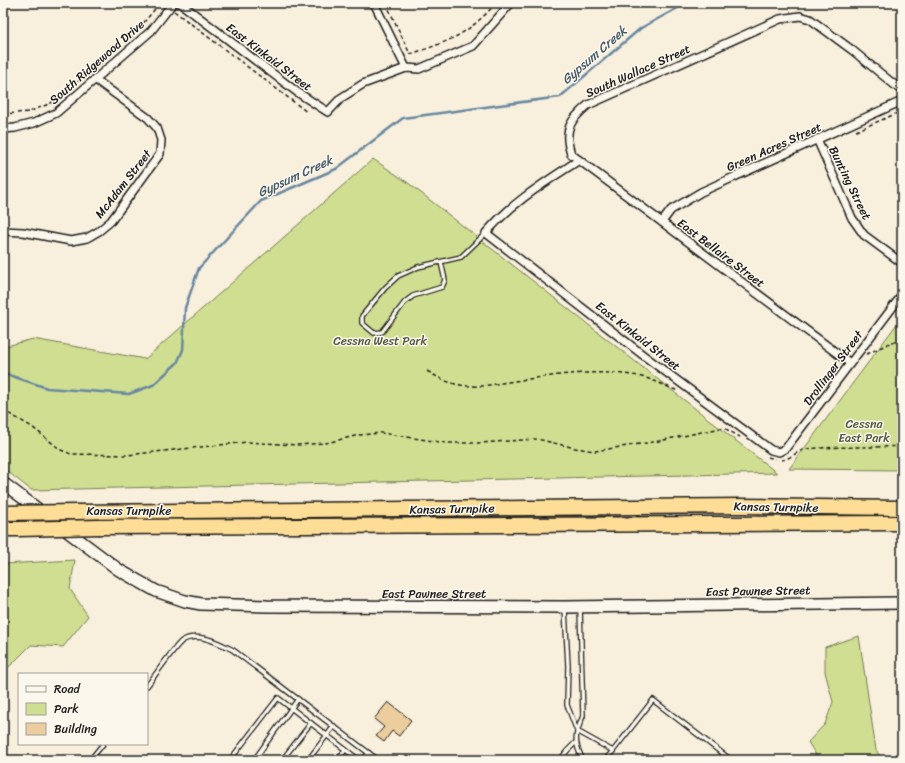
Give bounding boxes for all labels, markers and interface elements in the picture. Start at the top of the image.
street label: South Ridgewood Drive [44,14,150,110]
street label: East Kinkaid Street [221,17,317,97]
water label: Gypsum Creek [556,19,633,90]
street label: South Wallace Street [582,38,694,104]
street label: Green Acres Street [723,116,825,178]
street label: Bunting Street [823,142,877,224]
street label: McAdam Street [89,144,158,223]
water label: Gypsum Creek [254,148,337,203]
street label: East Bellaire Street [672,213,770,293]
street label: East Kinkaid Street [591,296,685,376]
street label: Drollinger Street [797,325,869,410]
park label: Cessna West Park [333,330,427,352]
park label: Cessna East Park [838,413,890,449]
street label: Kansas Turnpike [733,495,819,519]
street label: Kansas Turnpike [409,497,495,521]
street label: Kansas Turnpike [87,500,171,522]
street label: East Pawnee Street [706,579,810,603]
street label: East Pawnee Street [382,583,486,605]
legend [18,673,148,745]
text: Road [54,678,81,700]
text: Park [54,698,79,720]
text: Building [54,718,97,740]

